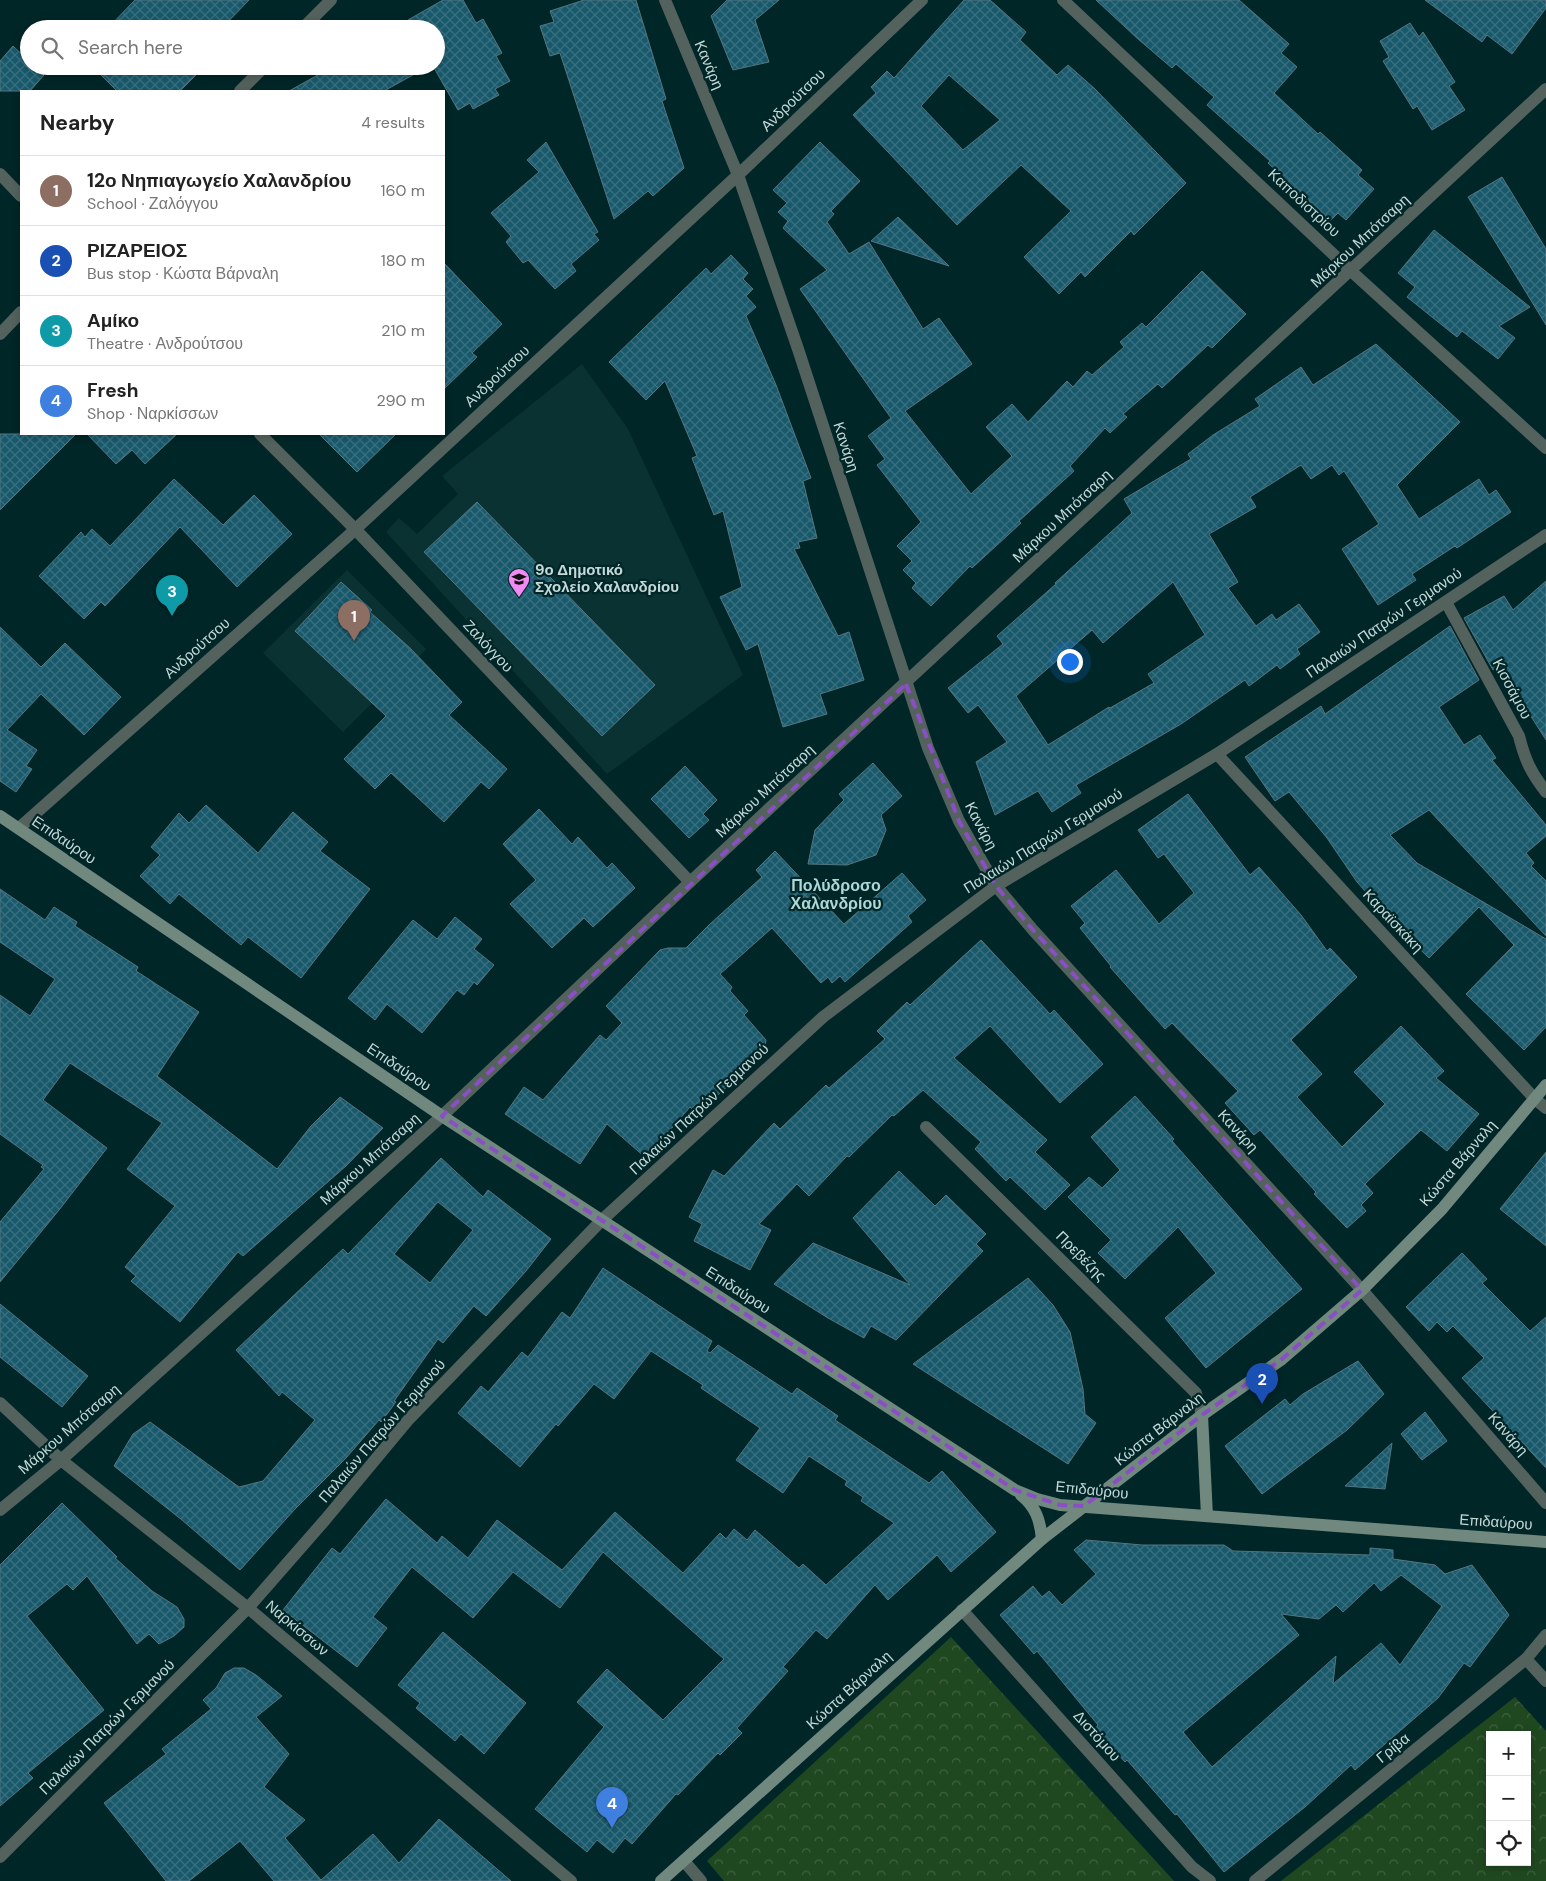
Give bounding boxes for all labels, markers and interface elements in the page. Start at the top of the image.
search box [20,20,445,75]
icon: search [38,34,66,62]
text: Search here [78,35,183,60]
street label: Κανάρη [690,37,728,93]
street label: Ανδρούτσου [756,64,830,136]
text: Nearby [40,109,114,137]
text: 4 results [361,112,425,133]
street label: Καποδιστρίου [1264,164,1344,242]
text: 12ο Νηπιαγωγείο Χαλανδρίου [87,168,351,193]
text: 1 [53,180,59,201]
text: 160 m [381,180,425,201]
street label: Μάρκου Μπότσαρη [1306,190,1414,292]
text: School · Ζαλόγγου [87,193,218,214]
text: ΡΙΖΑΡΕΙΟΣ [87,238,187,263]
text: 2 [51,250,61,271]
text: 180 m [381,250,425,271]
text: Bus stop · Κώστα Βάρναλη [87,263,279,284]
text: Αμίκο [87,308,139,333]
text: 3 [51,320,61,341]
text: 210 m [381,320,425,341]
text: Theatre · Ανδρούτσου [87,333,243,354]
street label: Ανδρούτσου [460,341,534,411]
text: Fresh [87,378,138,403]
text: 4 [51,390,61,411]
text: 290 m [376,390,425,411]
text: Shop · Ναρκίσσων [87,403,218,424]
street label: Κανάρη [829,419,863,475]
street label: Μάρκου Μπότσαρη [1008,465,1116,567]
place label: 9ο Δημοτικό Σχολείο Χαλανδρίου [535,560,679,597]
street label: Παλαιών Πατρών Γερμανού [1302,563,1466,683]
school or university icon: 9ο Δημοτικό Σχολείο Χαλανδρίου [507,567,531,598]
pin: 3 [156,575,188,616]
pin: 1 [338,600,370,641]
street label: Ανδρούτσου [160,613,234,683]
street label: Ζαλόγγου [459,615,517,677]
your location [1057,649,1083,675]
street label: Κισσάμου [1488,655,1536,723]
street label: Μάρκου Μπότσαρη [711,740,819,842]
street label: Παλαιών Πατρών Γερμανού [960,784,1126,898]
street label: Κανάρη [960,799,1002,853]
street label: Επιδαύρου [28,811,100,869]
district label: Πολύδροσο Χαλανδρίου [790,875,882,914]
street label: Καραϊσκάκη [1358,885,1428,957]
street label: Επιδαύρου [363,1038,435,1096]
street label: Παλαιών Πατρών Γερμανού [625,1039,773,1179]
street label: Κανάρη [1213,1105,1263,1157]
street label: Μάρκου Μπότσαρη [316,1109,424,1209]
street label: Κώστα Βάρναλη [1415,1116,1501,1210]
street label: Πρεβέζης [1052,1227,1110,1285]
street label: Επιδαύρου [702,1262,774,1318]
street label: Παλαιών Πατρών Γερμανού [314,1355,450,1507]
pin: 2 [1246,1363,1278,1404]
street label: Μάρκου Μπότσαρη [14,1379,124,1479]
street label: Κώστα Βάρναλη [1110,1388,1208,1470]
street label: Κανάρη [1484,1408,1532,1460]
street label: Επιδαύρου [1054,1476,1130,1504]
street label: Επιδαύρου [1459,1509,1533,1535]
street label: Ναρκίσσων [261,1596,333,1660]
street label: Κώστα Βάρναλη [802,1646,896,1734]
street label: Παλαιών Πατρών Γερμανού [35,1655,179,1799]
street label: Διστόμου [1069,1706,1125,1766]
street label: Γρίβα [1372,1728,1414,1768]
map controls [1486,1731,1531,1866]
button: + [1486,1731,1531,1776]
button: − [1486,1776,1531,1821]
pin: 4 [596,1787,628,1828]
button: locate [1486,1821,1531,1866]

